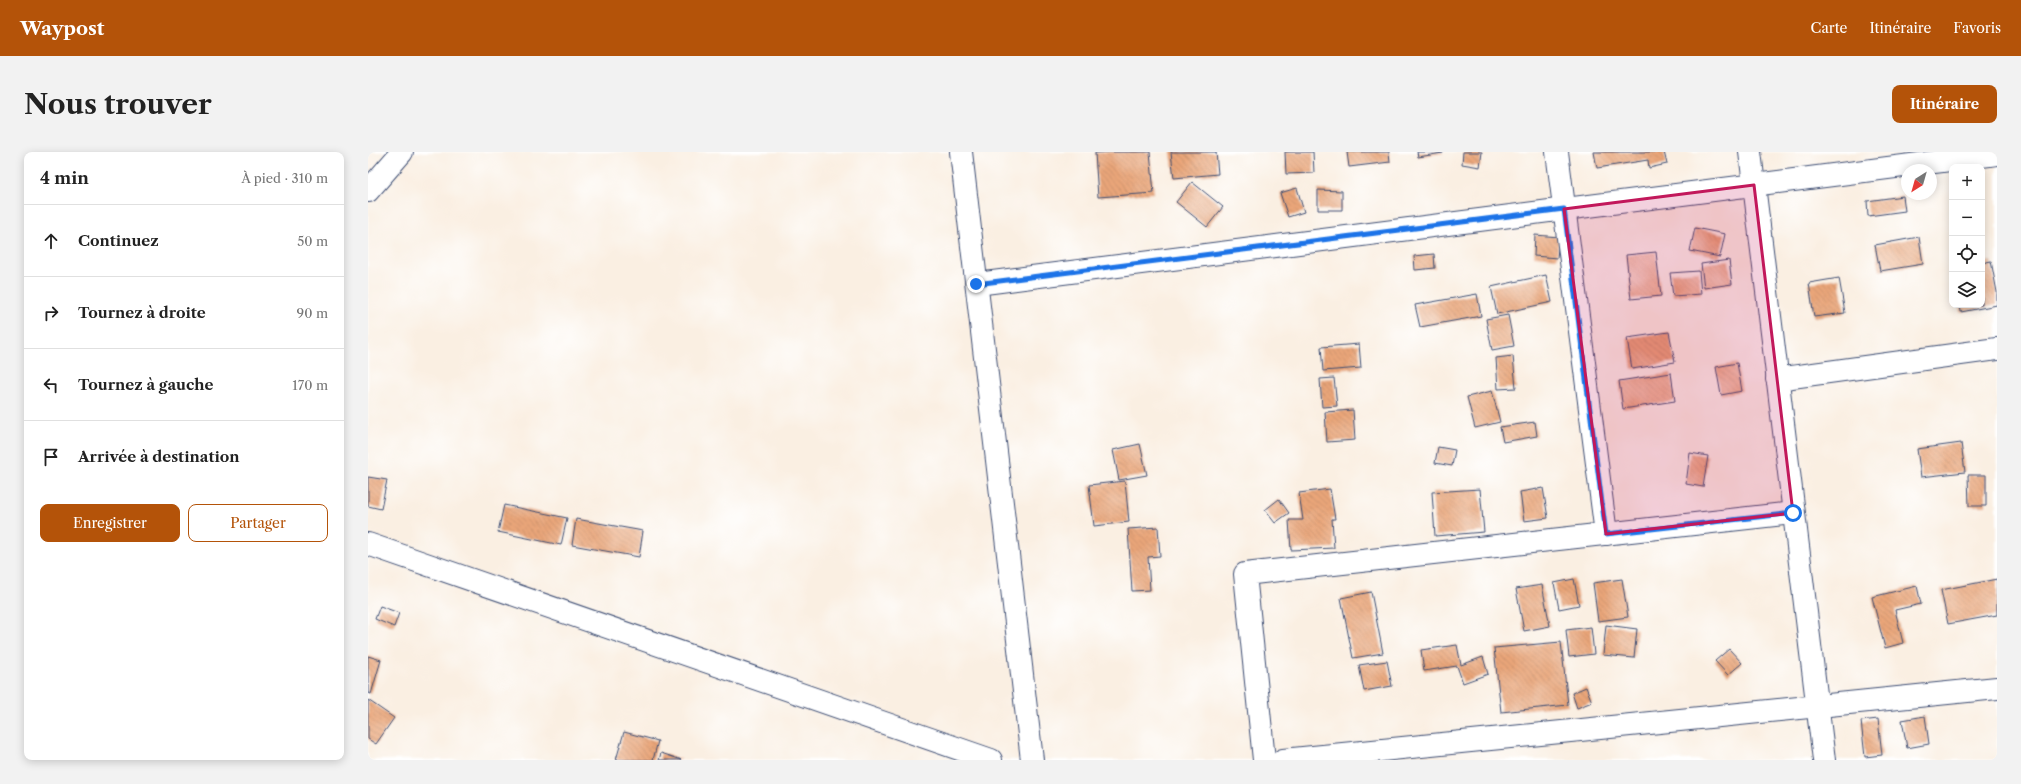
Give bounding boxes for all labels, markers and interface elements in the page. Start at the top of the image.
text: Waypost [20,17,104,40]
text: Carte [1811,19,1847,37]
text: Itinéraire [1869,19,1931,37]
text: Favoris [1953,19,2001,37]
button: Itinéraire [1892,85,1997,123]
text: Nous trouver [24,87,212,121]
north arrow [1901,164,1937,200]
map controls [1949,164,1985,308]
button: + [1949,164,1985,200]
text: 4 min [40,168,89,188]
text: À pied · 310 m [241,170,328,186]
button: − [1949,200,1985,236]
icon: ahead [40,230,62,252]
text: Continuez [78,231,159,250]
text: 50 m [297,233,328,249]
button: locate [1949,236,1985,272]
button: layers [1949,272,1985,308]
route end [967,275,985,293]
icon: right [40,302,62,324]
text: Tournez à droite [78,303,206,322]
text: 90 m [297,305,328,321]
icon: left [40,374,62,396]
text: Tournez à gauche [78,375,214,394]
text: 170 m [292,377,328,393]
icon: arrive [40,446,62,468]
text: Arrivée à destination [78,447,240,466]
button: Enregistrer [40,504,180,542]
button: Partager [188,504,328,542]
route start [1784,504,1802,522]

